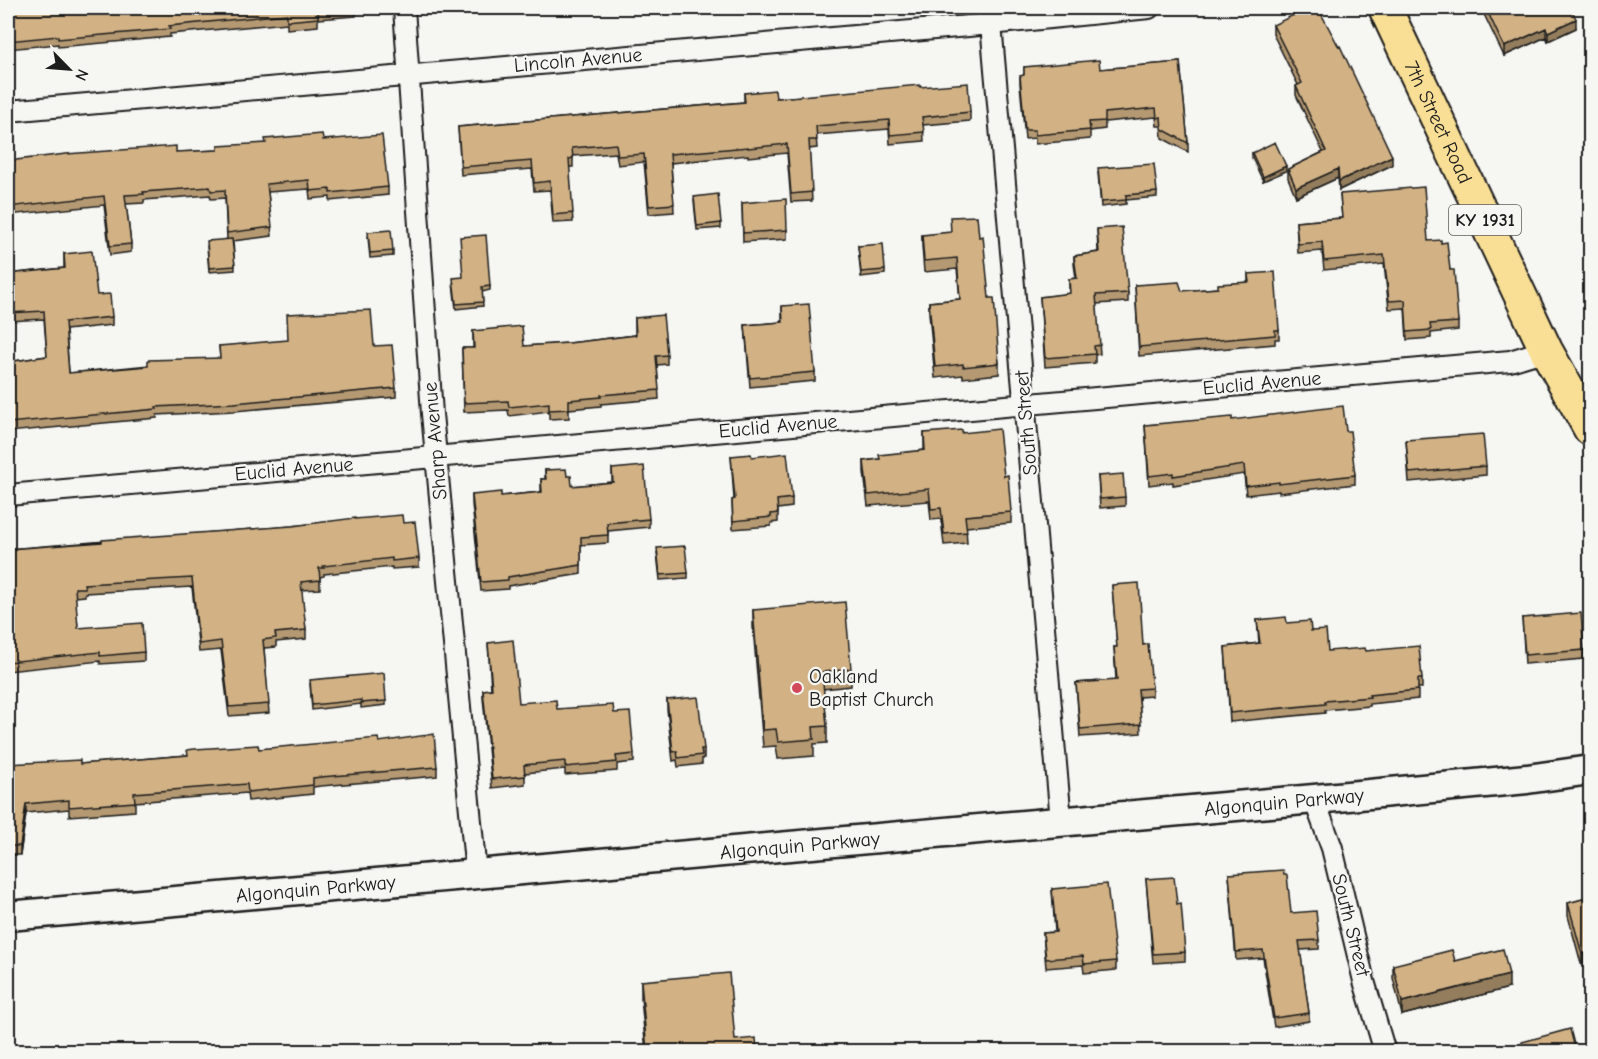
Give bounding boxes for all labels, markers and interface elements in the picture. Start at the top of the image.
north arrow [39,39,99,99]
street label: Lincoln Avenue [513,43,643,77]
street label: 7th Street Road [1400,57,1477,187]
text: N [71,66,92,83]
road number: KY 1931 [1449,205,1521,235]
street label: Euclid Avenue [1202,366,1322,400]
street label: South Street [1010,368,1042,476]
street label: Sharp Avenue [418,381,452,501]
street label: Euclid Avenue [718,409,838,443]
street label: Euclid Avenue [234,452,354,486]
place label: Oakland Baptist Church [809,665,934,711]
marker: Oakland Baptist Church [790,681,804,695]
street label: Algonquin Parkway [1203,783,1365,820]
street label: Algonquin Parkway [719,826,881,864]
street label: Algonquin Parkway [235,870,397,907]
street label: South Street [1327,871,1375,980]

